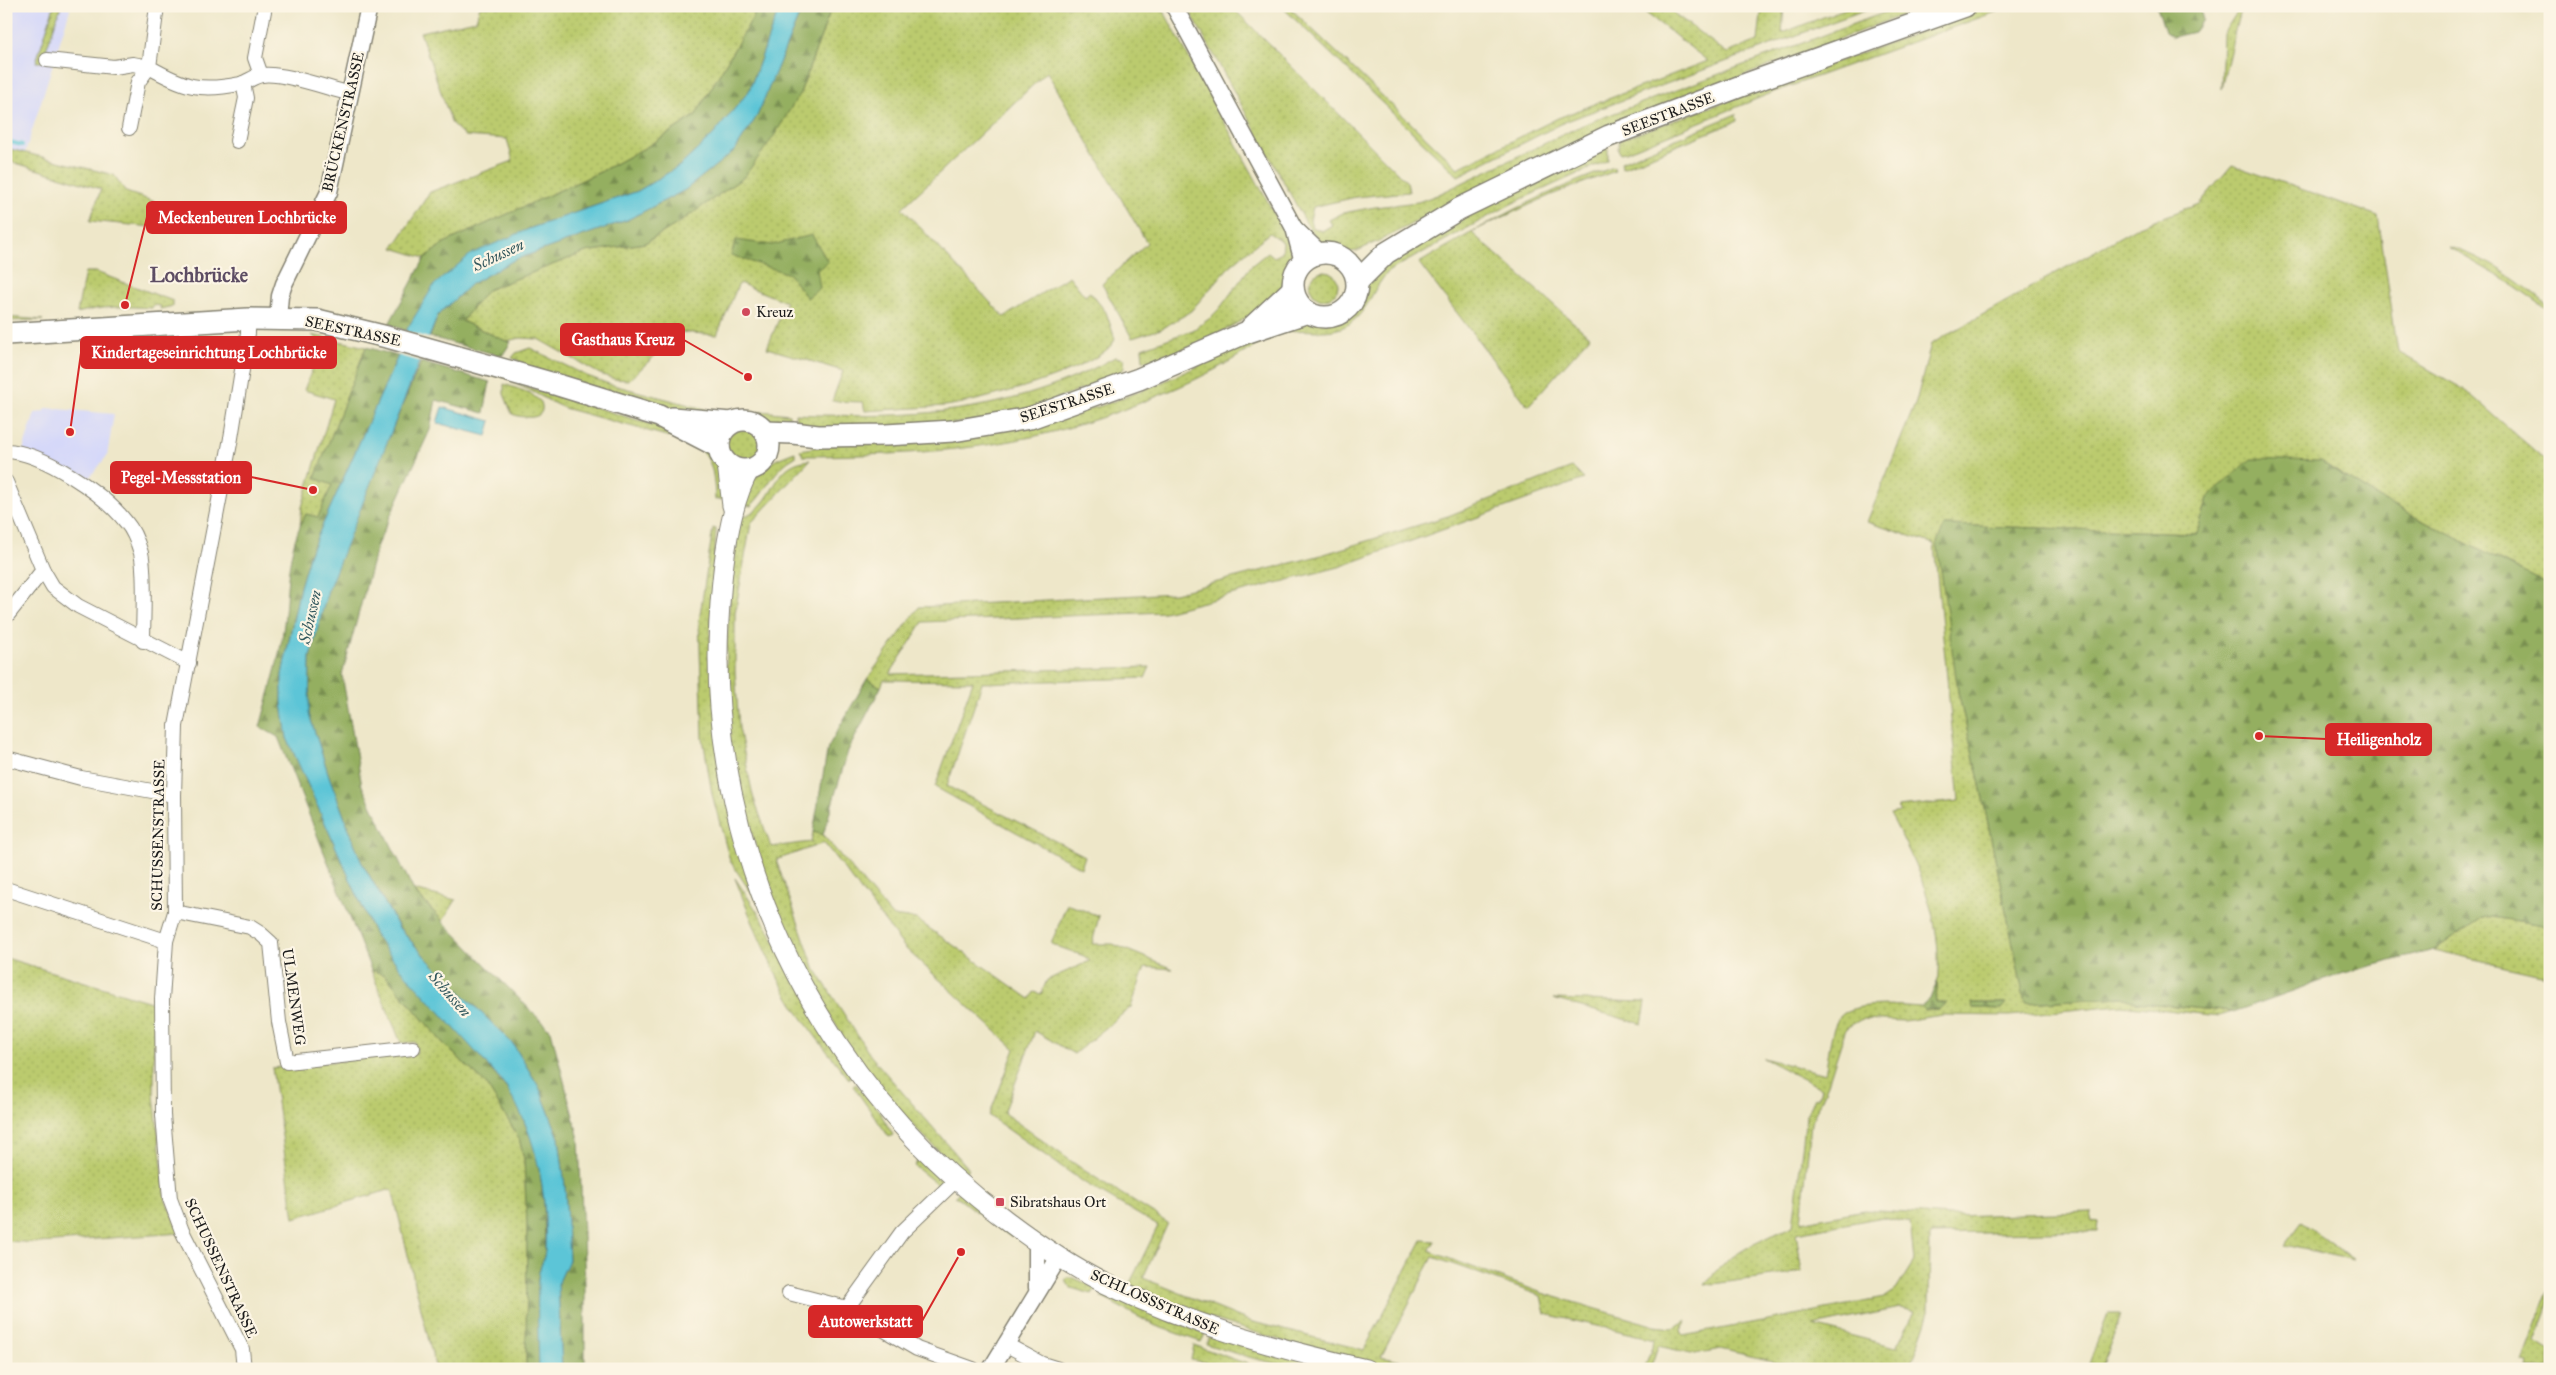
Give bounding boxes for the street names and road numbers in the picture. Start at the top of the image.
street label: BRÜCKENSTRASSE [317,50,368,194]
street label: SEESTRASSE [1619,88,1717,140]
street label: SEESTRASSE [303,312,403,350]
street label: SEESTRASSE [1018,379,1116,427]
street label: SCHUSSENSTRASSE [148,759,168,911]
street label: ULMENWEG [278,947,310,1047]
street label: SCHUSSENSTRASSE [181,1195,261,1341]
street label: SCHLOSSSTRASSE [1088,1265,1222,1339]

